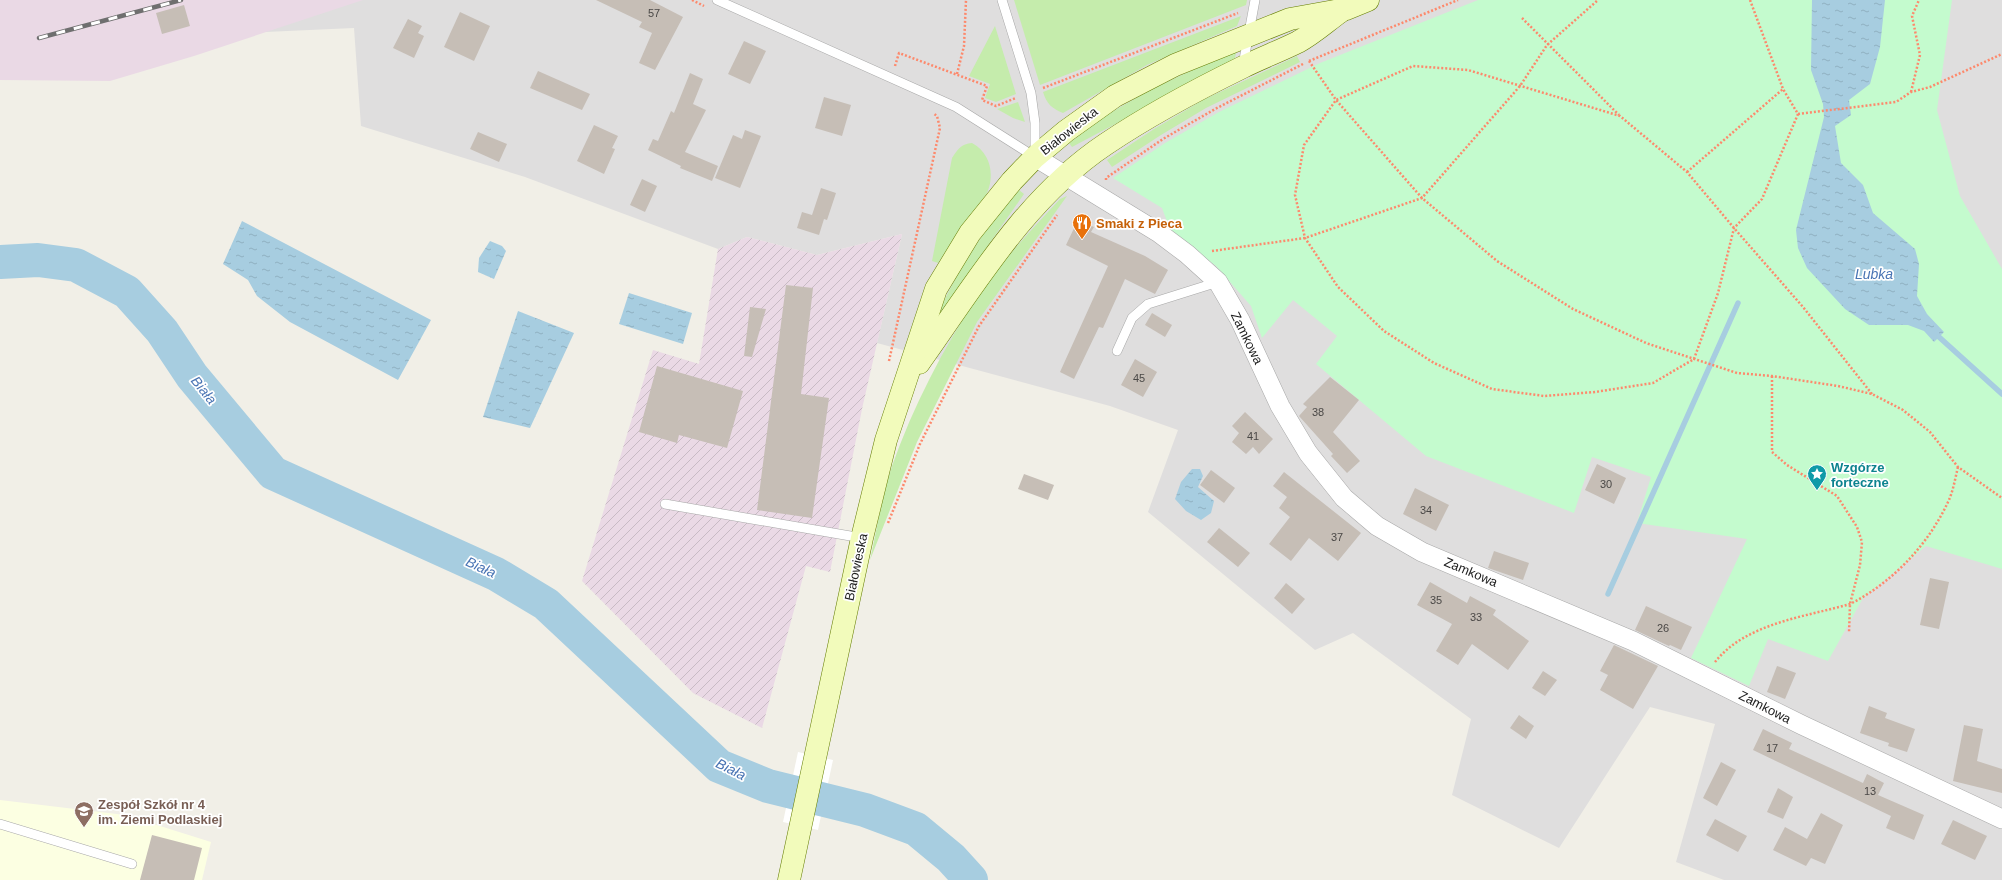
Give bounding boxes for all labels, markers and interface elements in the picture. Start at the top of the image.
house number: 57 [648,7,660,19]
street label: Białowieska [1037,103,1101,158]
restaurant icon: Smaki z Pieca [1071,212,1093,240]
place label: Smaki z Pieca [1096,216,1183,231]
water label: Lubka [1855,266,1893,282]
street label: Zamkowa [1228,309,1266,367]
house number: 45 [1133,372,1145,384]
water label: Biała [188,373,220,407]
house number: 38 [1312,406,1324,418]
house number: 41 [1247,430,1259,442]
place label: Wzgórze forteczne [1831,460,1889,490]
place icon: Wzgórze forteczne [1806,463,1828,491]
house number: 30 [1600,478,1612,490]
house number: 34 [1420,504,1432,516]
street label: Białowieska [842,531,871,602]
house number: 37 [1331,531,1343,543]
water label: Biała [464,553,499,581]
street label: Zamkowa [1442,554,1501,590]
house number: 35 [1430,594,1442,606]
house number: 33 [1470,611,1482,623]
house number: 26 [1657,622,1669,634]
street label: Zamkowa [1736,688,1794,727]
house number: 17 [1766,742,1778,754]
water label: Biała [713,755,749,783]
house number: 13 [1864,785,1876,797]
place label: Zespół Szkół nr 4 im. Ziemi Podlaskiej [98,797,222,827]
school or university icon: Zespół Szkół nr 4 im. Ziemi Podlaskiej [73,800,95,828]

